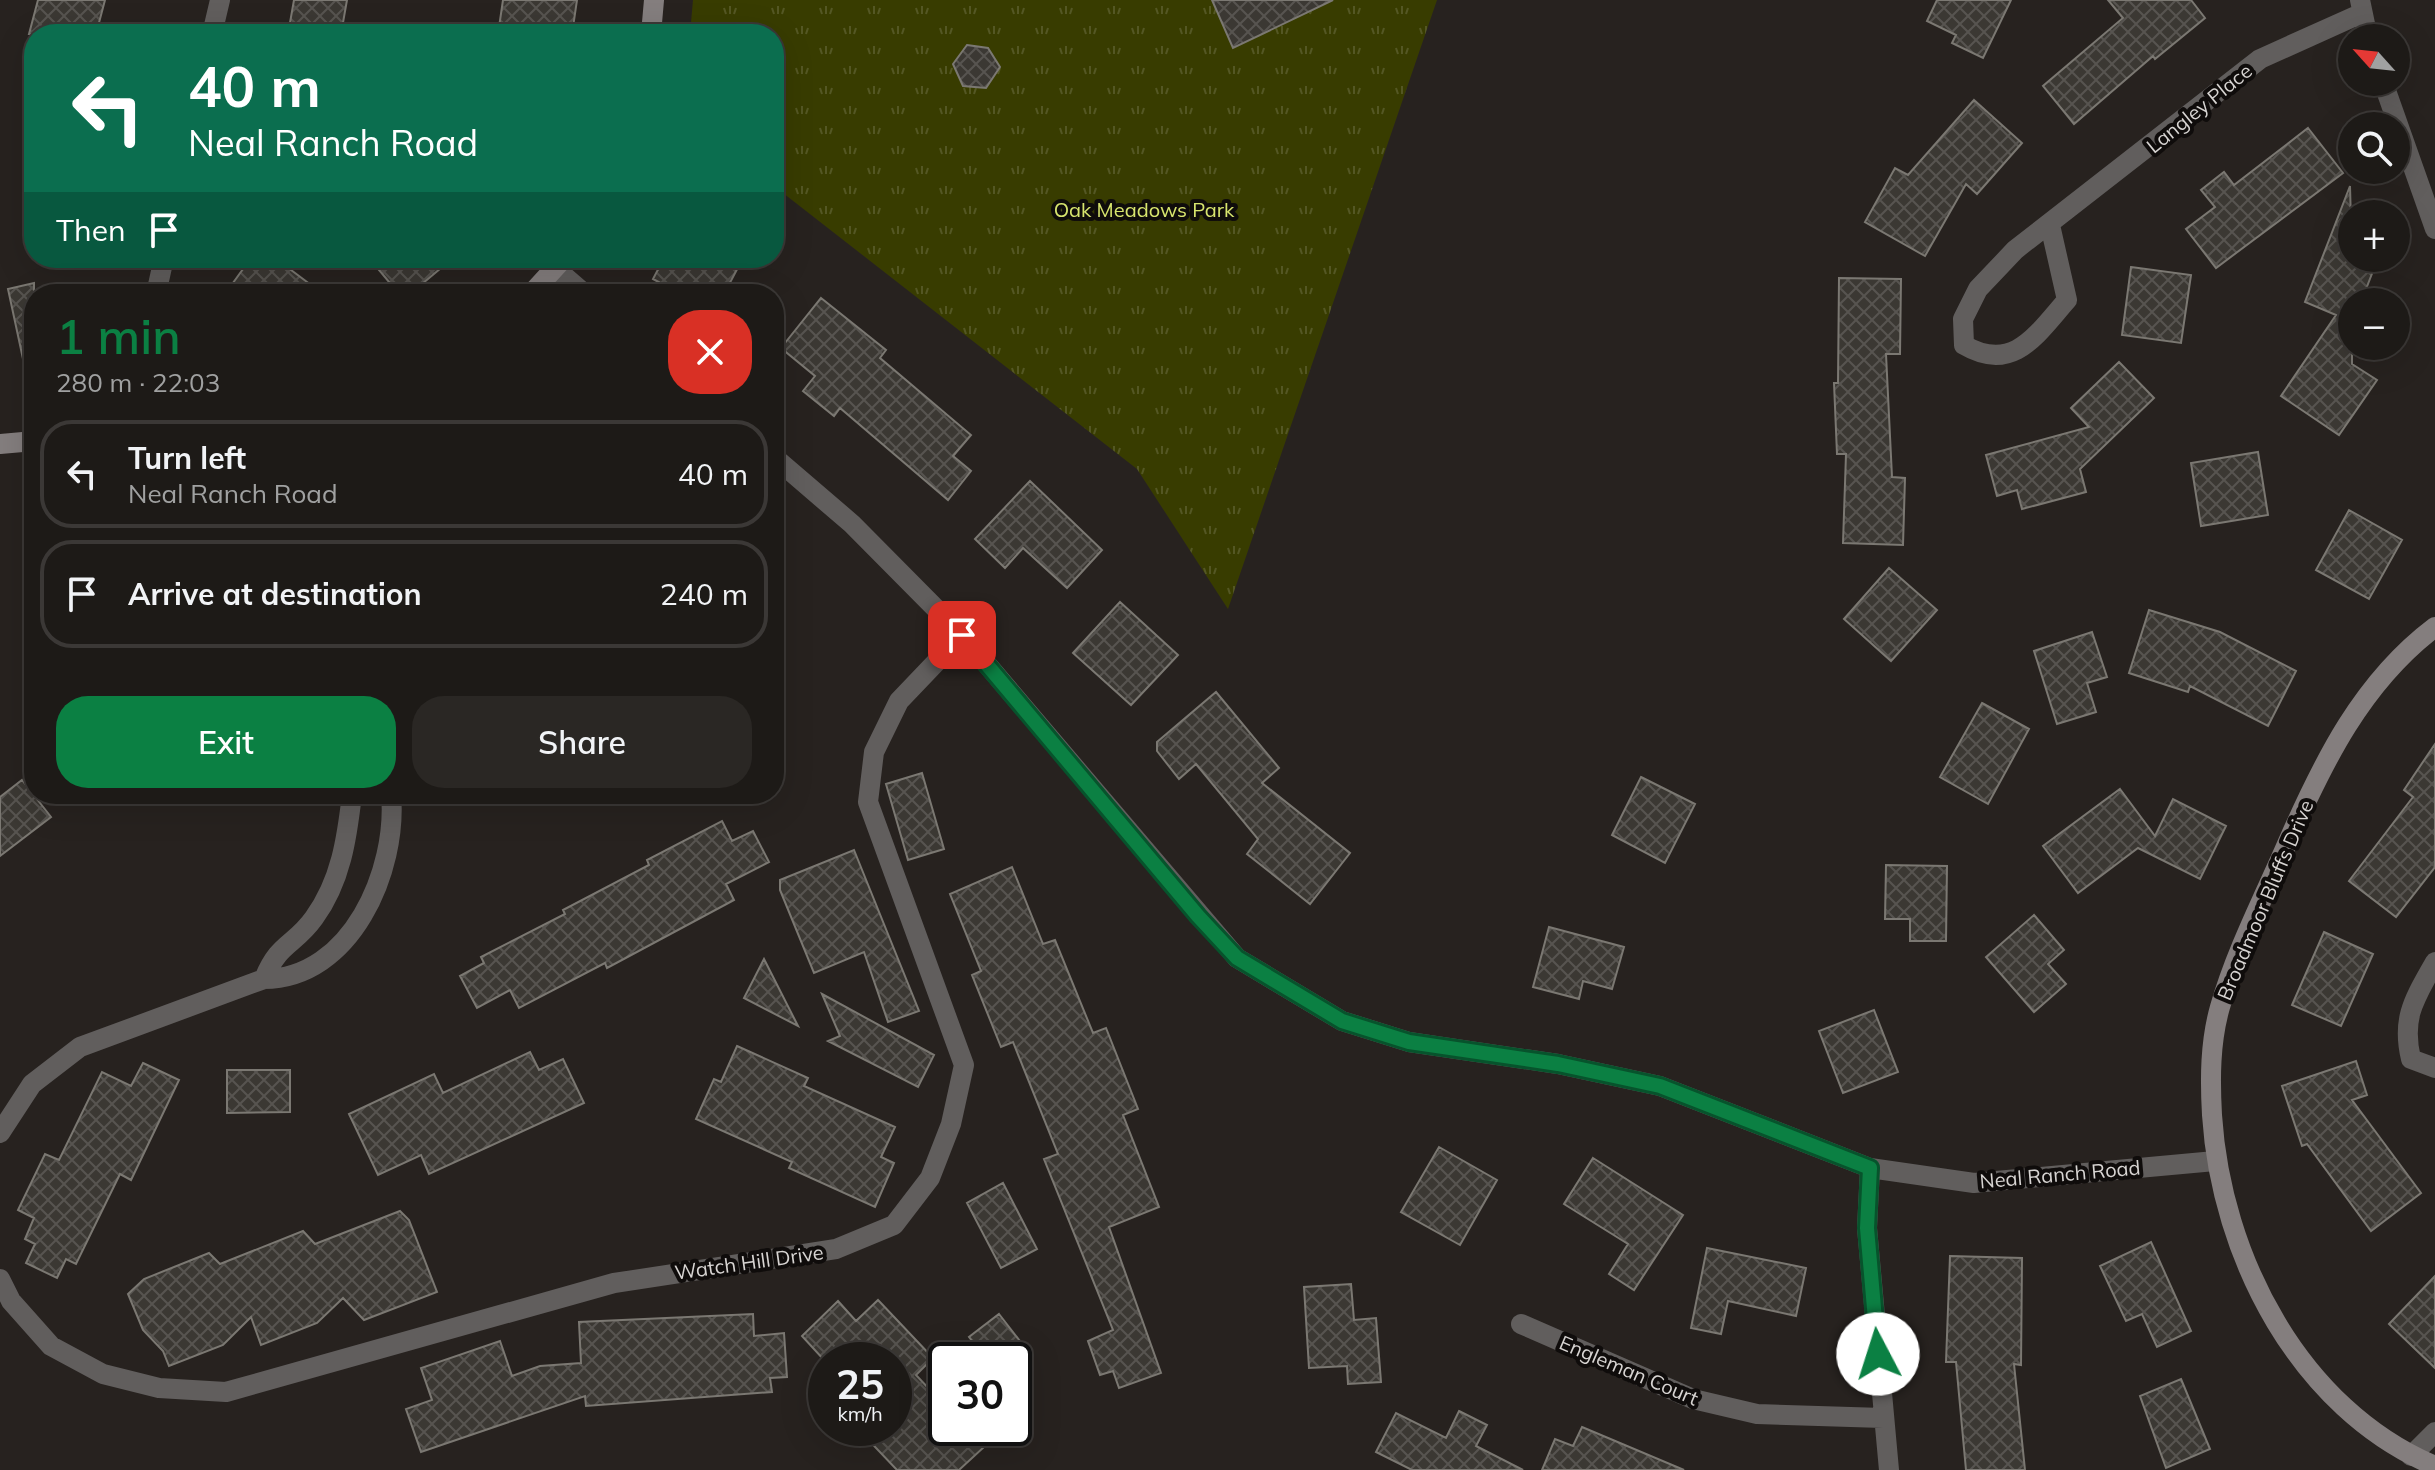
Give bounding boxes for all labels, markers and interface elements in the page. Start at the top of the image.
north arrow [2338,24,2410,96]
map controls [2338,24,2410,360]
text: 40 m [188,51,321,121]
icon: left [56,56,160,160]
street label: Langley Place [2141,58,2257,158]
button: search [2338,112,2410,184]
text: Neal Ranch Road [188,120,478,165]
park label: Oak Meadows Park [1054,197,1235,222]
button: + [2338,200,2410,272]
icon: arrive [142,208,186,252]
text: Then [56,211,126,249]
button: − [2338,288,2410,360]
text: 1 min [56,306,181,366]
button: close [668,310,752,394]
text: 280 m · 22:03 [56,366,220,399]
text: Turn left [128,439,246,477]
icon: left [60,452,104,496]
text: 40 m [678,455,748,493]
text: Neal Ranch Road [128,477,338,510]
icon: arrive [60,572,104,616]
text: Arrive at destination [128,575,422,613]
text: 240 m [660,575,748,613]
pin [928,601,996,669]
icon: arrive [940,613,984,657]
button: Exit [56,696,396,788]
button: Share [412,696,752,788]
street label: Broadmoor Bluffs Drive [2211,796,2319,1004]
street label: Neal Ranch Road [1979,1155,2141,1193]
street label: Watch Hill Drive [673,1239,825,1285]
position arrow [1836,1312,1920,1396]
street label: Engleman Court [1556,1329,1702,1411]
speed limit sign: 30 [928,1342,1032,1446]
text: 25 [836,1359,884,1409]
text: km/h [837,1401,883,1426]

